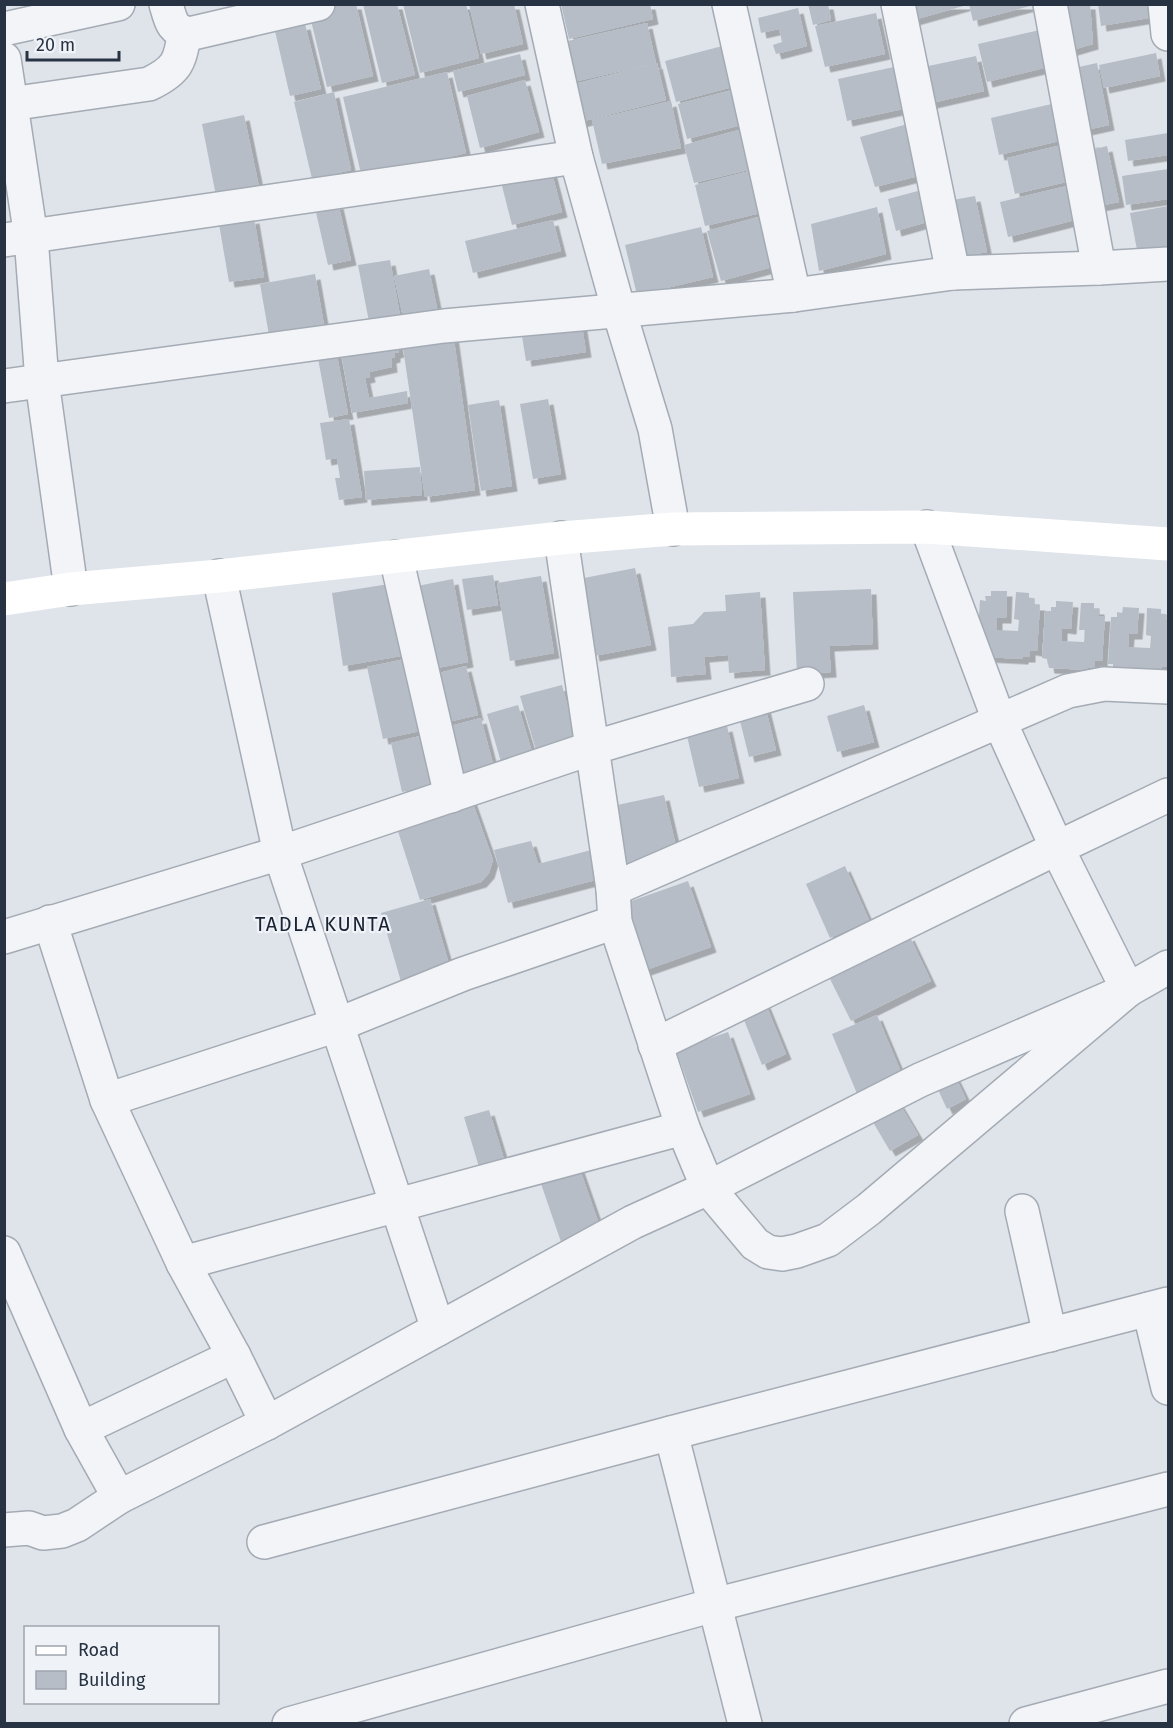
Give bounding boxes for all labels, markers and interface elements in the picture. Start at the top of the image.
scale bar [27,24,118,62]
text: 20 m [36,34,75,56]
district label: TADLA KUNTA [255,912,391,936]
legend [24,1626,219,1704]
text: Road [78,1639,120,1661]
text: Building [78,1669,146,1691]

